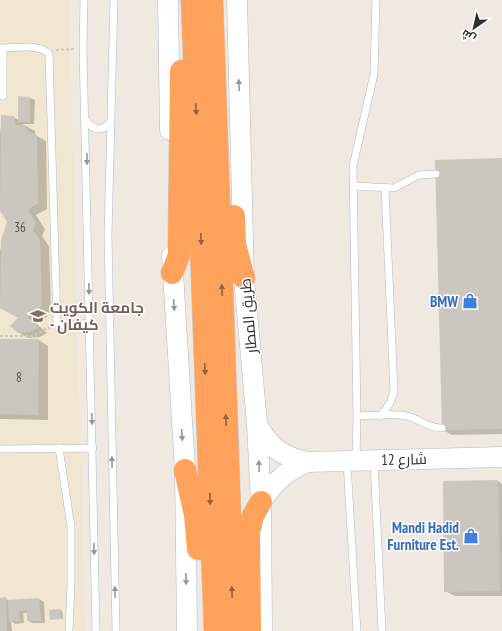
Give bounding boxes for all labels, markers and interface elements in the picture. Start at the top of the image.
north arrow [454,8,494,48]
text: ش [459,27,478,46]
one-way arrow [236,78,242,91]
one-way arrow [193,103,199,116]
one-way arrow [83,153,90,165]
house number: 36 [14,219,26,236]
one-way arrow [198,233,204,246]
street label: طريق المطار [235,278,262,355]
one-way arrow [86,283,92,296]
one-way arrow [219,283,225,296]
place label: BMW [430,292,458,311]
shop icon: BMW [461,292,479,310]
place label: جامعة الكويت - كيفان [50,298,144,334]
one-way arrow [171,299,177,312]
school or university icon: جامعة الكويت - كيفان [29,307,47,325]
one-way arrow [202,363,209,375]
house number: 8 [16,369,22,386]
one-way arrow [89,413,95,426]
one-way arrow [223,413,229,426]
one-way arrow [179,429,186,441]
street label: شارع 12 [381,449,427,471]
one-way arrow [109,456,116,468]
one-way arrow [256,459,262,472]
one-way arrow [207,493,213,506]
place label: Mandi Hadid Furniture Est. [387,518,459,554]
shop icon: Mandi Hadid Furniture Est. [462,527,480,545]
one-way arrow [91,543,97,556]
one-way arrow [183,573,189,586]
one-way arrow [112,585,118,598]
one-way arrow [229,585,235,598]

